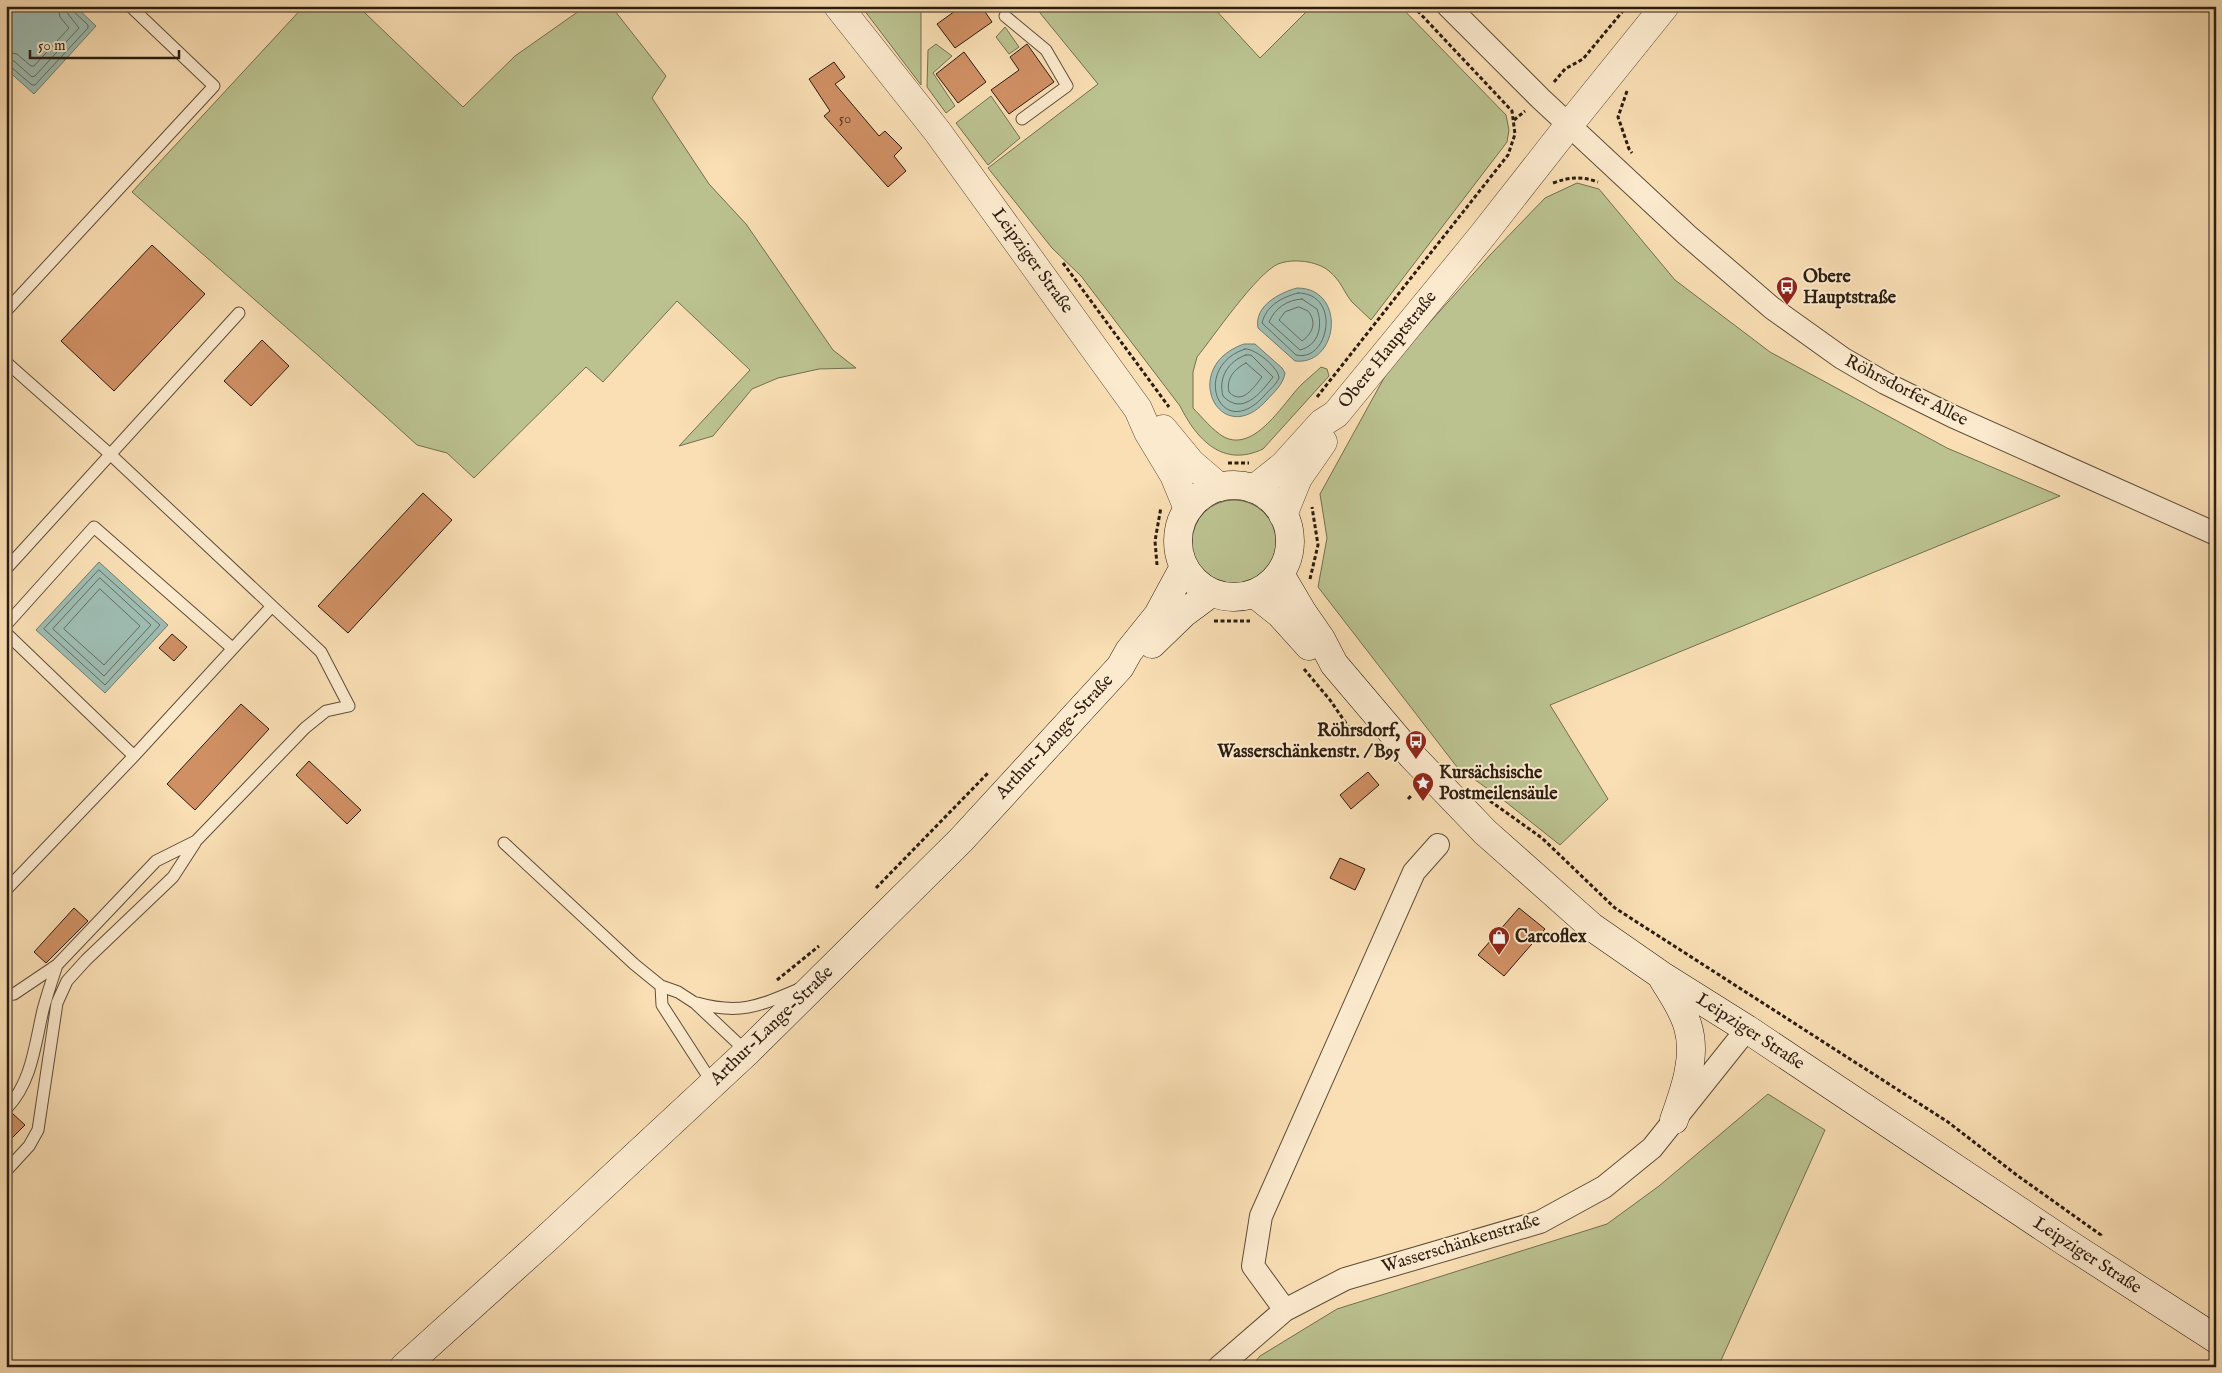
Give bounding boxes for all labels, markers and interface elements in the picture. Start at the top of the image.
scale bar [30,28,179,60]
text: 50 m [38,36,66,55]
house number: 50 [839,109,851,128]
street label: Leipziger Straße [986,204,1078,318]
place label: Obere Hauptstraße [1803,266,1897,310]
bus stop icon: Obere Hauptstraße [1775,275,1799,306]
street label: Obere Hauptstraße [1334,287,1442,413]
street label: Röhrsdorfer Allee [1840,350,1972,432]
street label: Arthur-Lange-Straße [990,670,1119,805]
place label: Röhrsdorf, Wasserschänkenstr. / B95 [1216,720,1400,764]
bus stop icon: Röhrsdorf, Wasserschänkenstr. / B95 [1404,729,1428,760]
place label: Kursächsische Postmeilensäule [1439,762,1558,806]
place icon: Kursächsische Postmeilensäule [1411,771,1435,802]
shop icon: Carcoflex [1487,925,1511,956]
place label: Carcoflex [1515,926,1587,949]
street label: Arthur-Lange-Straße [705,961,838,1091]
street label: Leipziger Straße [1691,988,1809,1076]
street label: Wasserschänkenstraße [1379,1209,1543,1279]
street label: Leipziger Straße [2028,1212,2146,1300]

